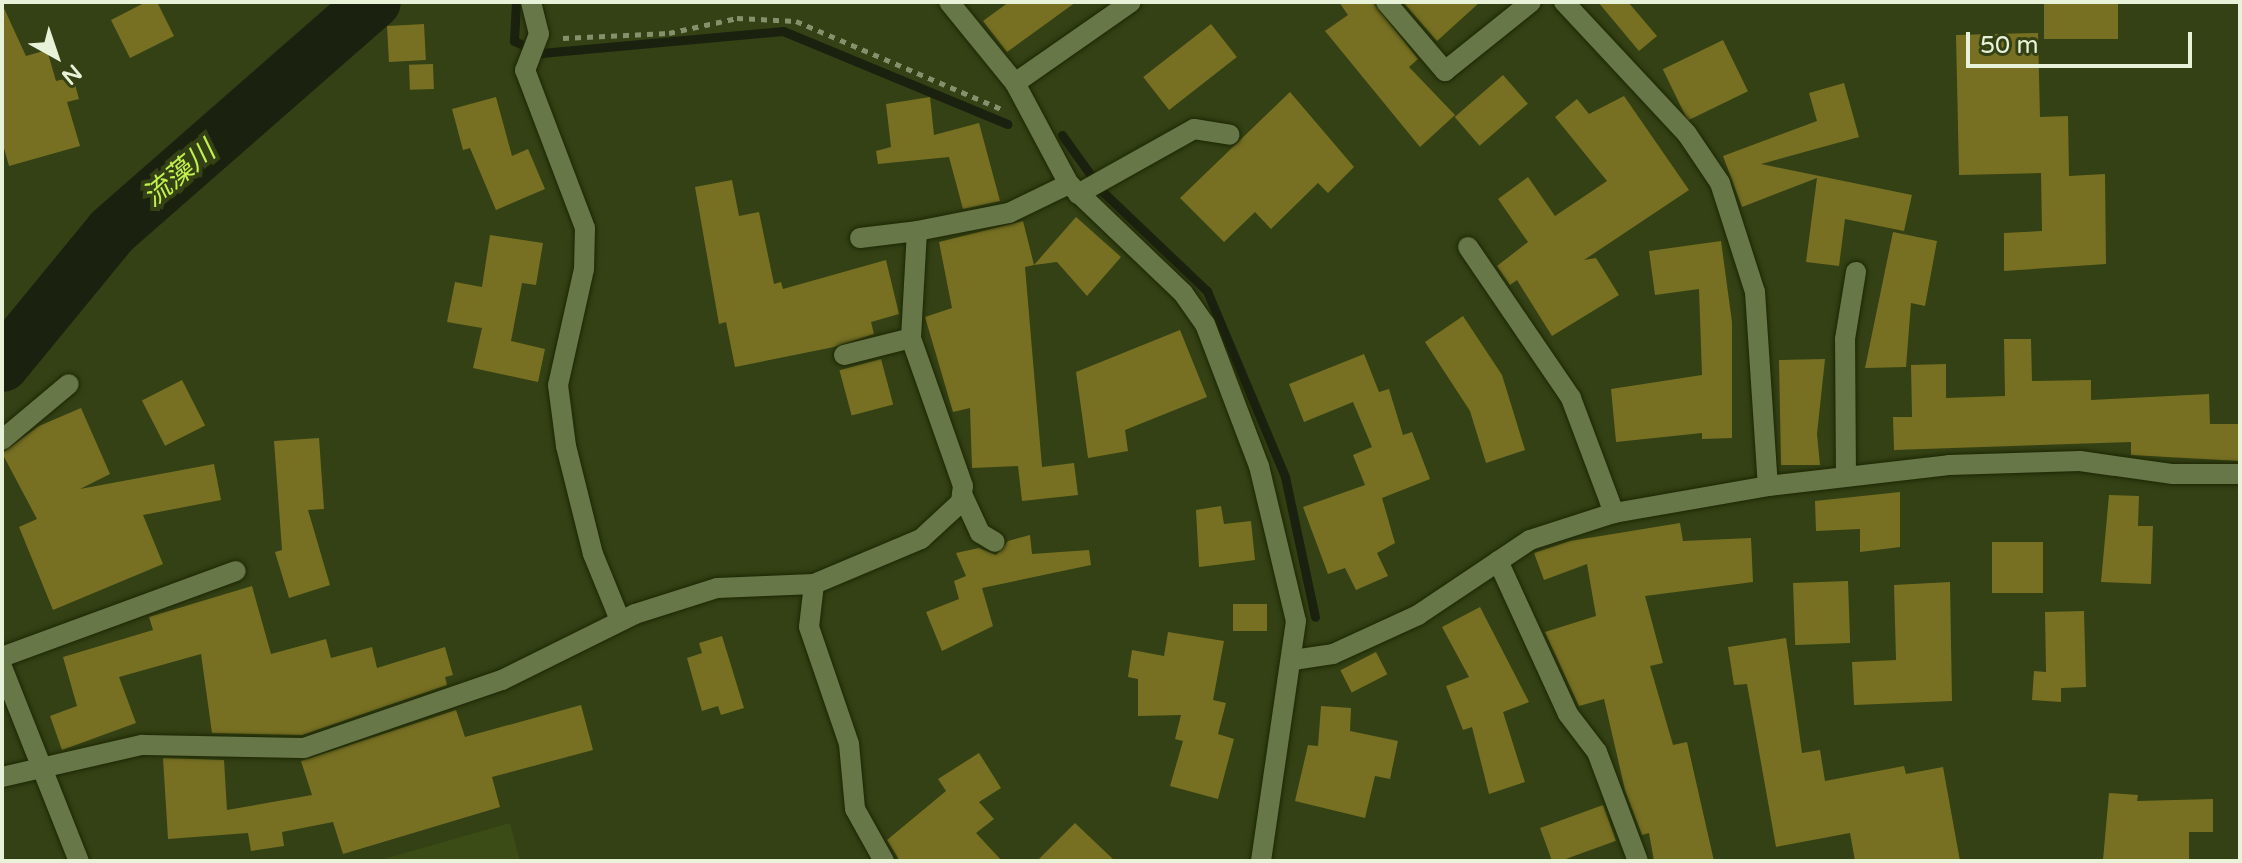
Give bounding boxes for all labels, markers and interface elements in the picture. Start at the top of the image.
north arrow [16,16,96,96]
scale bar [1970,16,2196,66]
text: 50 m [1980,31,2038,60]
text: N [56,59,87,90]
water label: 流藻川 [136,134,222,214]

